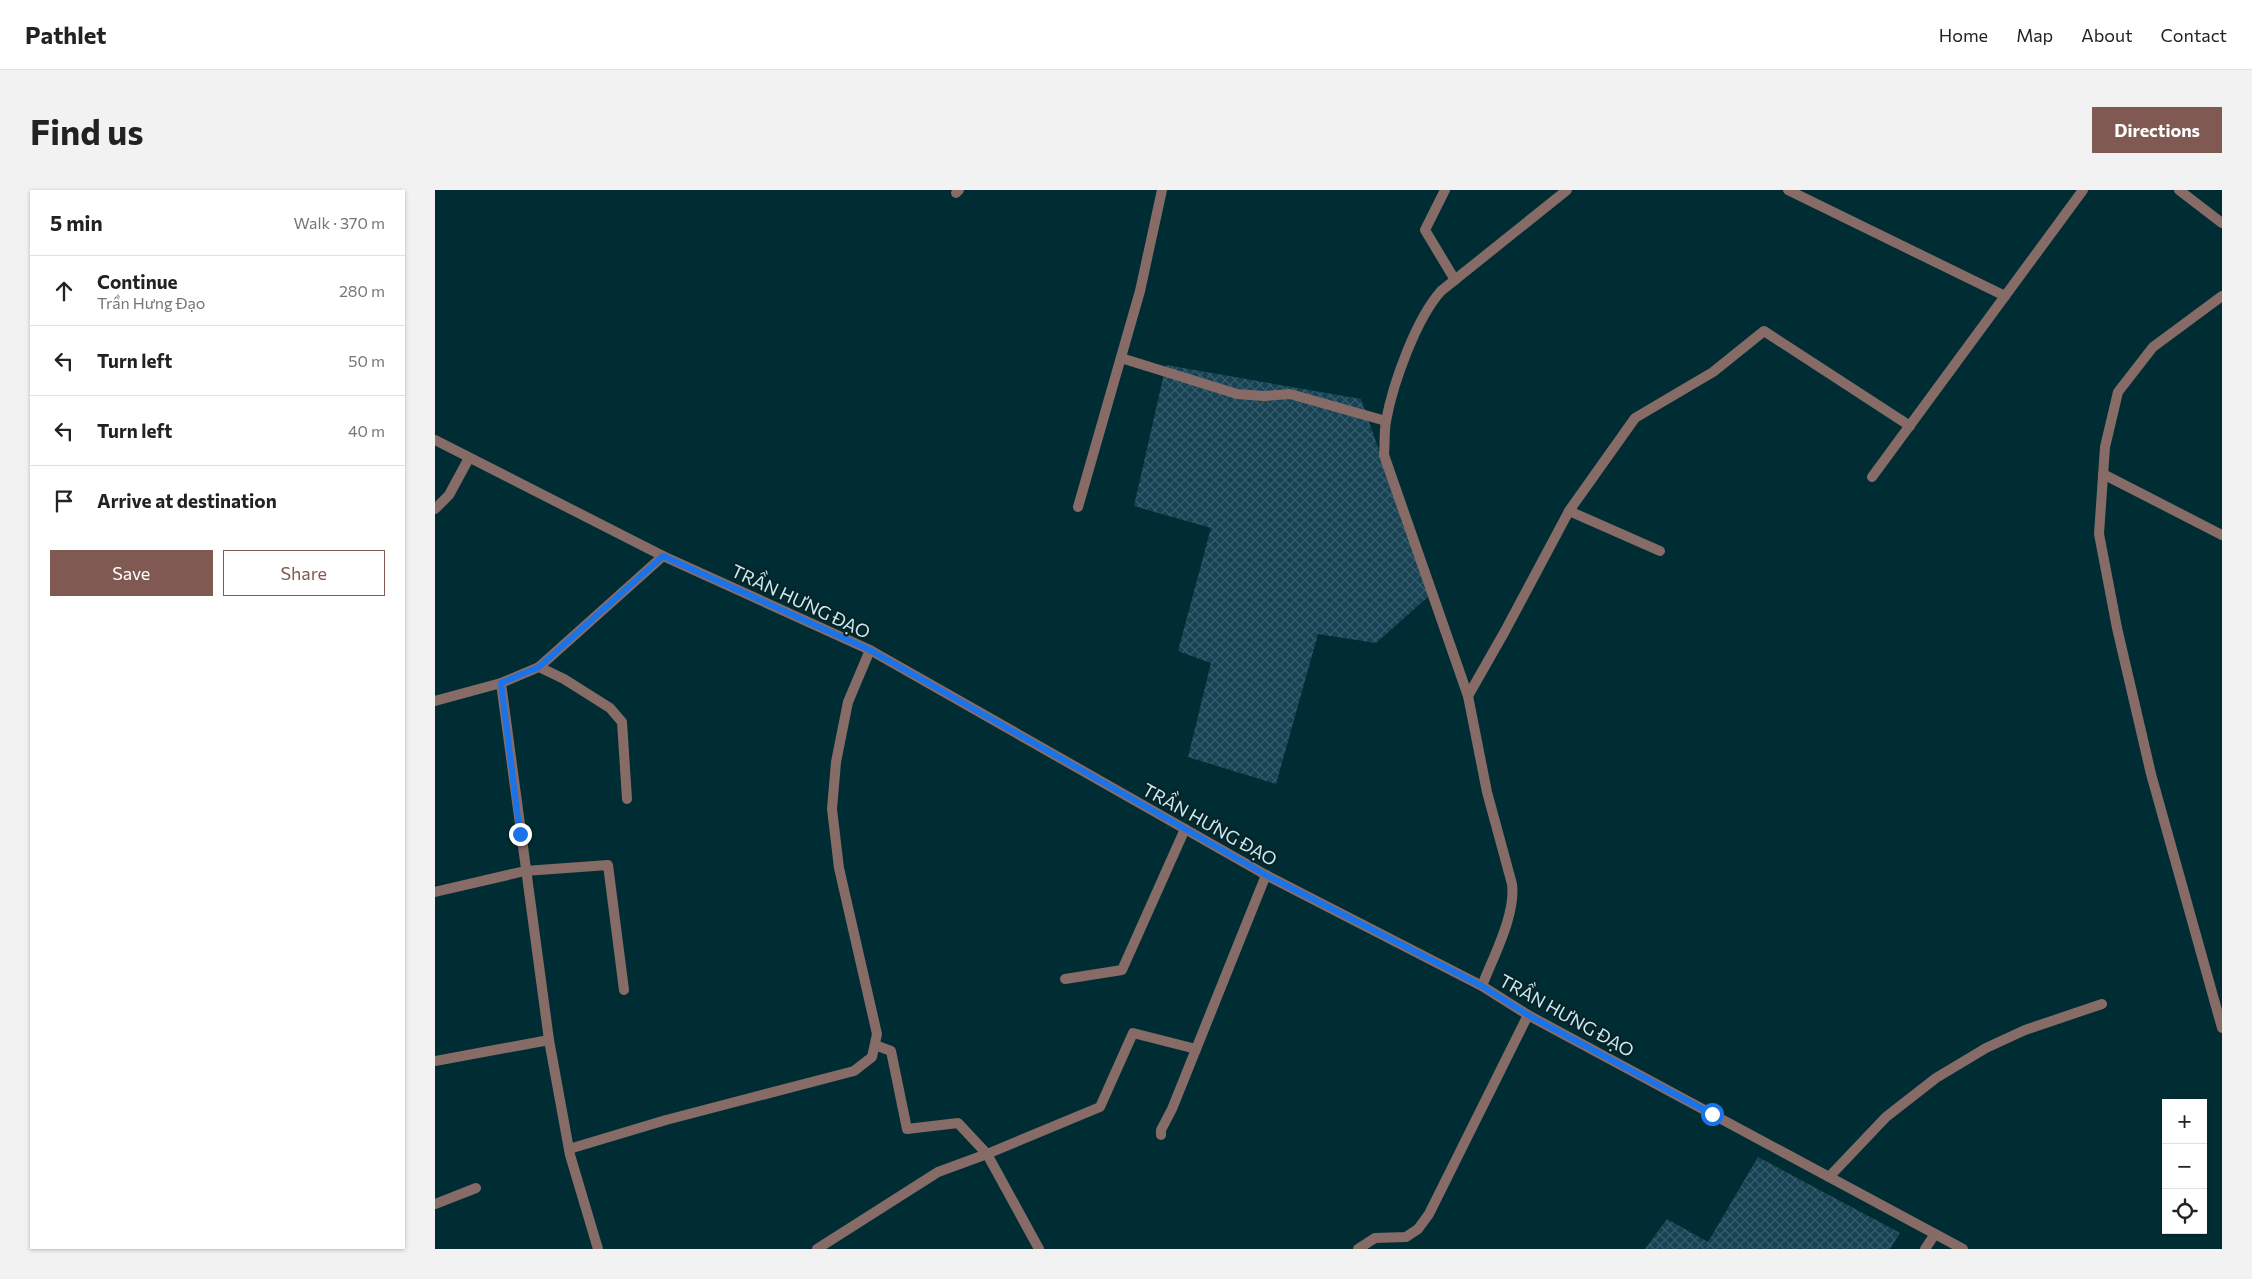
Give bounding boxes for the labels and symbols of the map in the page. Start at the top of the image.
street label: TRẦN HƯNG ĐẠO [728,557,875,643]
street label: TRẦN HƯNG ĐẠO [1139,776,1282,870]
route end [509,823,532,846]
street label: TRẦN HƯNG ĐẠO [1496,967,1639,1061]
route start [1701,1103,1724,1126]

